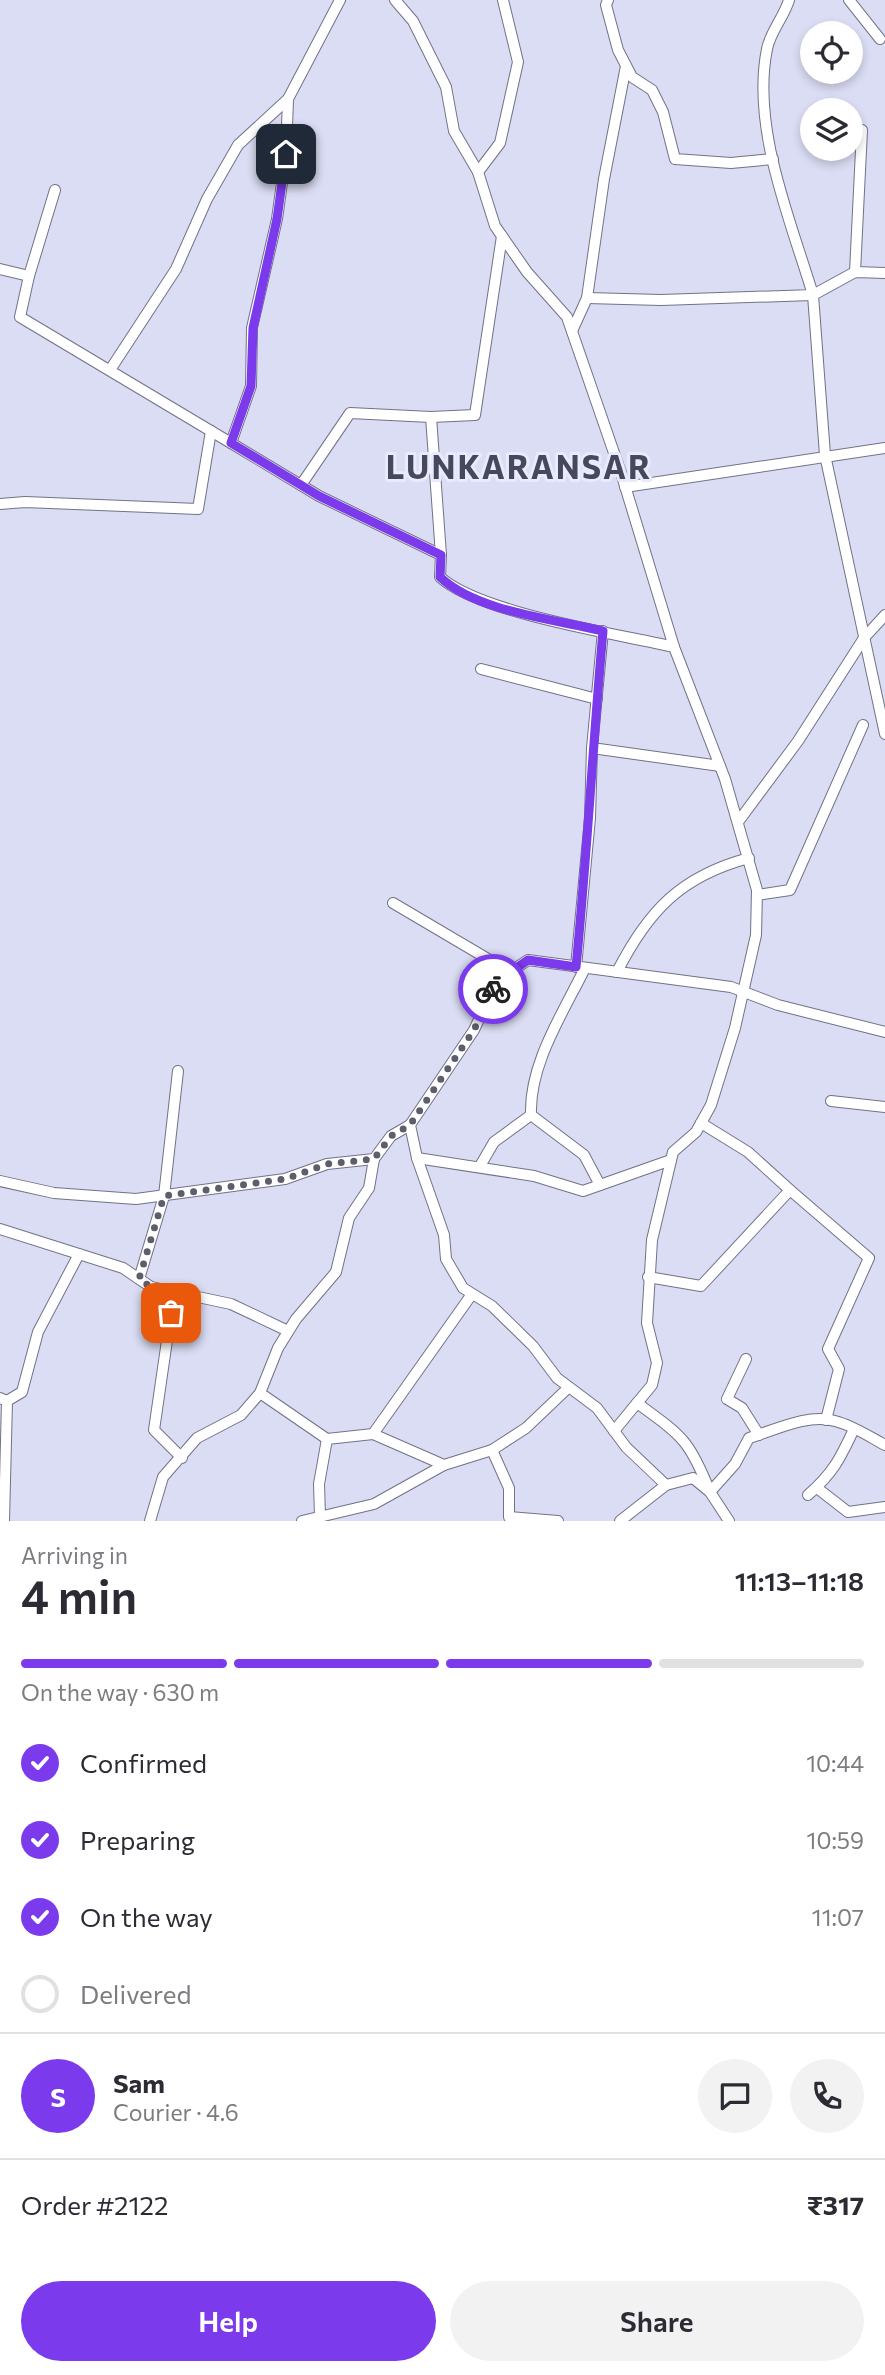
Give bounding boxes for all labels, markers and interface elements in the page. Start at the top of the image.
map controls [800,21,863,161]
button: locate [800,21,863,84]
button: layers [800,98,863,161]
pin [256,124,316,184]
icon: home [267,135,305,173]
district label: LUNKARANSAR [386,446,652,486]
courier [458,954,528,1024]
icon: bike [474,970,512,1008]
pin [141,1283,201,1343]
icon: bag [152,1294,190,1332]
text: Arriving in [21,1541,128,1569]
text: 11:13–11:18 [735,1565,864,1596]
text: 4 min [21,1567,137,1623]
text: On the way · 630 m [21,1678,219,1706]
icon: check [21,1744,59,1782]
text: Confirmed [80,1747,207,1778]
text: 10:44 [806,1749,864,1777]
icon: check [21,1821,59,1859]
text: Preparing [80,1824,195,1855]
text: 10:59 [807,1826,864,1854]
icon: check [21,1898,59,1936]
text: On the way [80,1901,213,1932]
text: 11:07 [812,1903,864,1931]
text: Delivered [80,1978,191,2009]
button: chat [698,2059,772,2133]
button: phone [790,2059,864,2133]
text: Sam [113,2067,165,2098]
text: S [50,2081,66,2112]
text: Courier · 4.6 [113,2098,239,2126]
text: Order #2122 [21,2189,168,2220]
text: ₹317 [807,2189,864,2220]
button: Help [21,2281,436,2361]
button: Share [450,2281,864,2361]

